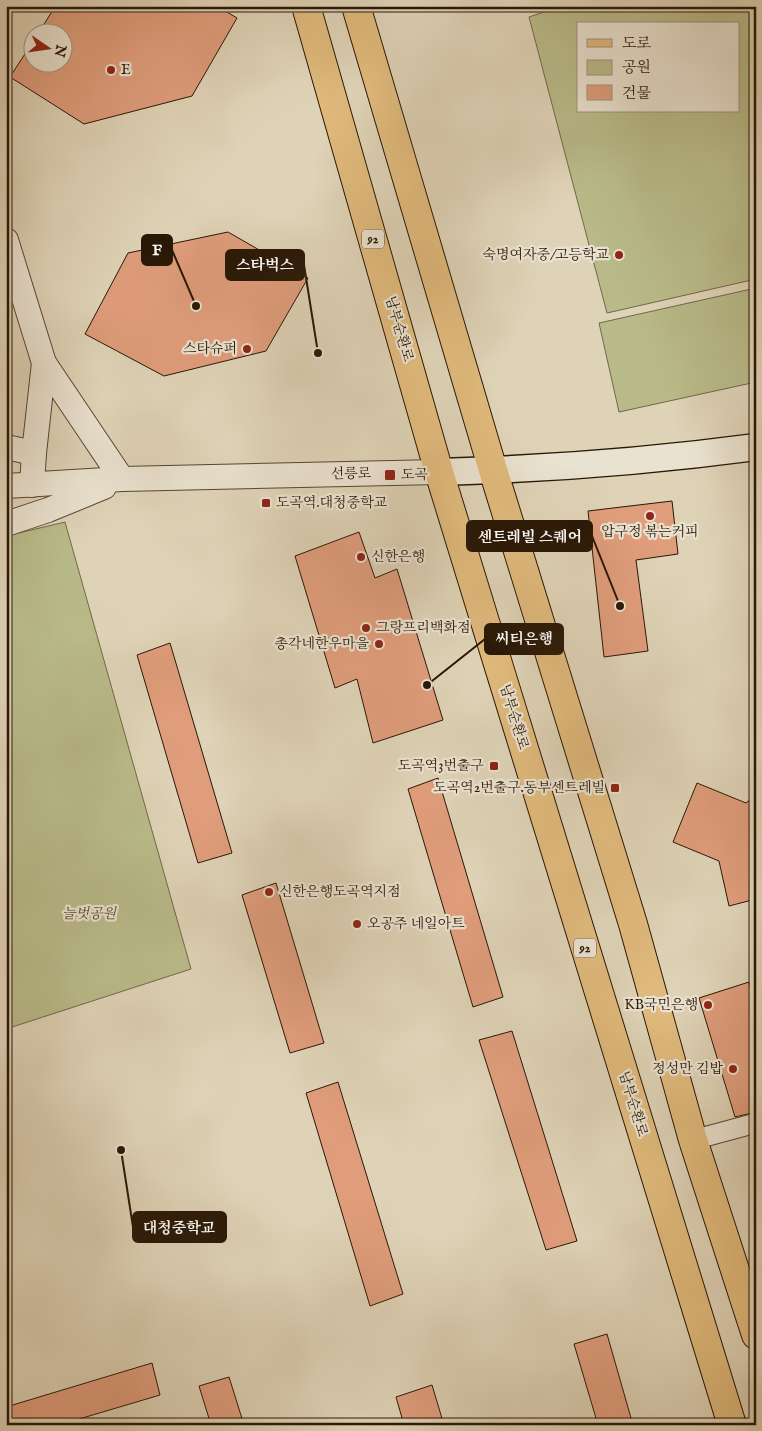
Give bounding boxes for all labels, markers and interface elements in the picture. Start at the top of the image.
north arrow [22,22,72,72]
legend [577,22,740,112]
text: 도로 [622,34,651,53]
text: N [50,42,70,59]
text: 공원 [622,58,651,77]
place label: E [121,61,131,79]
marker: E [105,64,117,76]
text: 건물 [622,84,651,103]
road number: 92 [362,230,384,248]
callout: F [142,235,172,265]
text: F [152,241,162,260]
place label: 숙명여자중/고등학교 [483,246,609,264]
marker: 숙명여자중/고등학교 [613,249,625,261]
callout: 스타벅스 [226,250,304,280]
text: 스타벅스 [236,256,294,275]
street label: 남부순환로 [381,294,417,364]
place label: 스타슈퍼 [183,340,237,358]
marker: 스타슈퍼 [241,343,253,355]
street label: 선릉로 [331,465,372,483]
place label: 도곡 [401,466,429,484]
marker: 도곡 [383,468,397,482]
place label: 도곡역.대청중학교 [276,494,388,512]
marker: 도곡역.대청중학교 [260,497,272,509]
marker: 압구정 볶는커피 [644,510,656,522]
callout: 센트레빌 스퀘어 [467,521,592,551]
place label: 압구정 볶는커피 [601,523,699,541]
text: 센트레빌 스퀘어 [478,528,582,547]
place label: 신한은행 [371,548,425,566]
marker: 신한은행 [355,551,367,563]
place label: 그랑프리백화점 [376,619,471,637]
marker: 그랑프리백화점 [360,622,372,634]
callout: 씨티은행 [485,624,563,654]
text: 씨티은행 [495,630,553,649]
place label: 총각네한우마을 [274,635,369,653]
marker: 총각네한우마을 [373,638,385,650]
street label: 남부순환로 [496,682,533,752]
place label: 도곡역3번출구 [398,757,484,775]
marker: 도곡역3번출구 [488,760,500,772]
place label: 도곡역2번출구.동부센트레빌 [433,779,605,797]
marker: 도곡역2번출구.동부센트레빌 [609,782,621,794]
place label: 신한은행도곡역지점 [279,883,401,901]
marker: 신한은행도곡역지점 [263,886,275,898]
park label: 늘벗공원 [62,905,118,923]
place label: 오공주 네일아트 [367,915,465,933]
marker: 오공주 네일아트 [351,918,363,930]
road number: 92 [574,938,596,958]
place label: KB국민은행 [625,996,698,1014]
marker: KB국민은행 [702,999,714,1011]
place label: 정성만 김밥 [652,1060,723,1078]
marker: 정성만 김밥 [727,1063,739,1075]
street label: 남부순환로 [615,1069,652,1139]
callout: 대청중학교 [133,1212,226,1242]
text: 대청중학교 [143,1219,216,1238]

